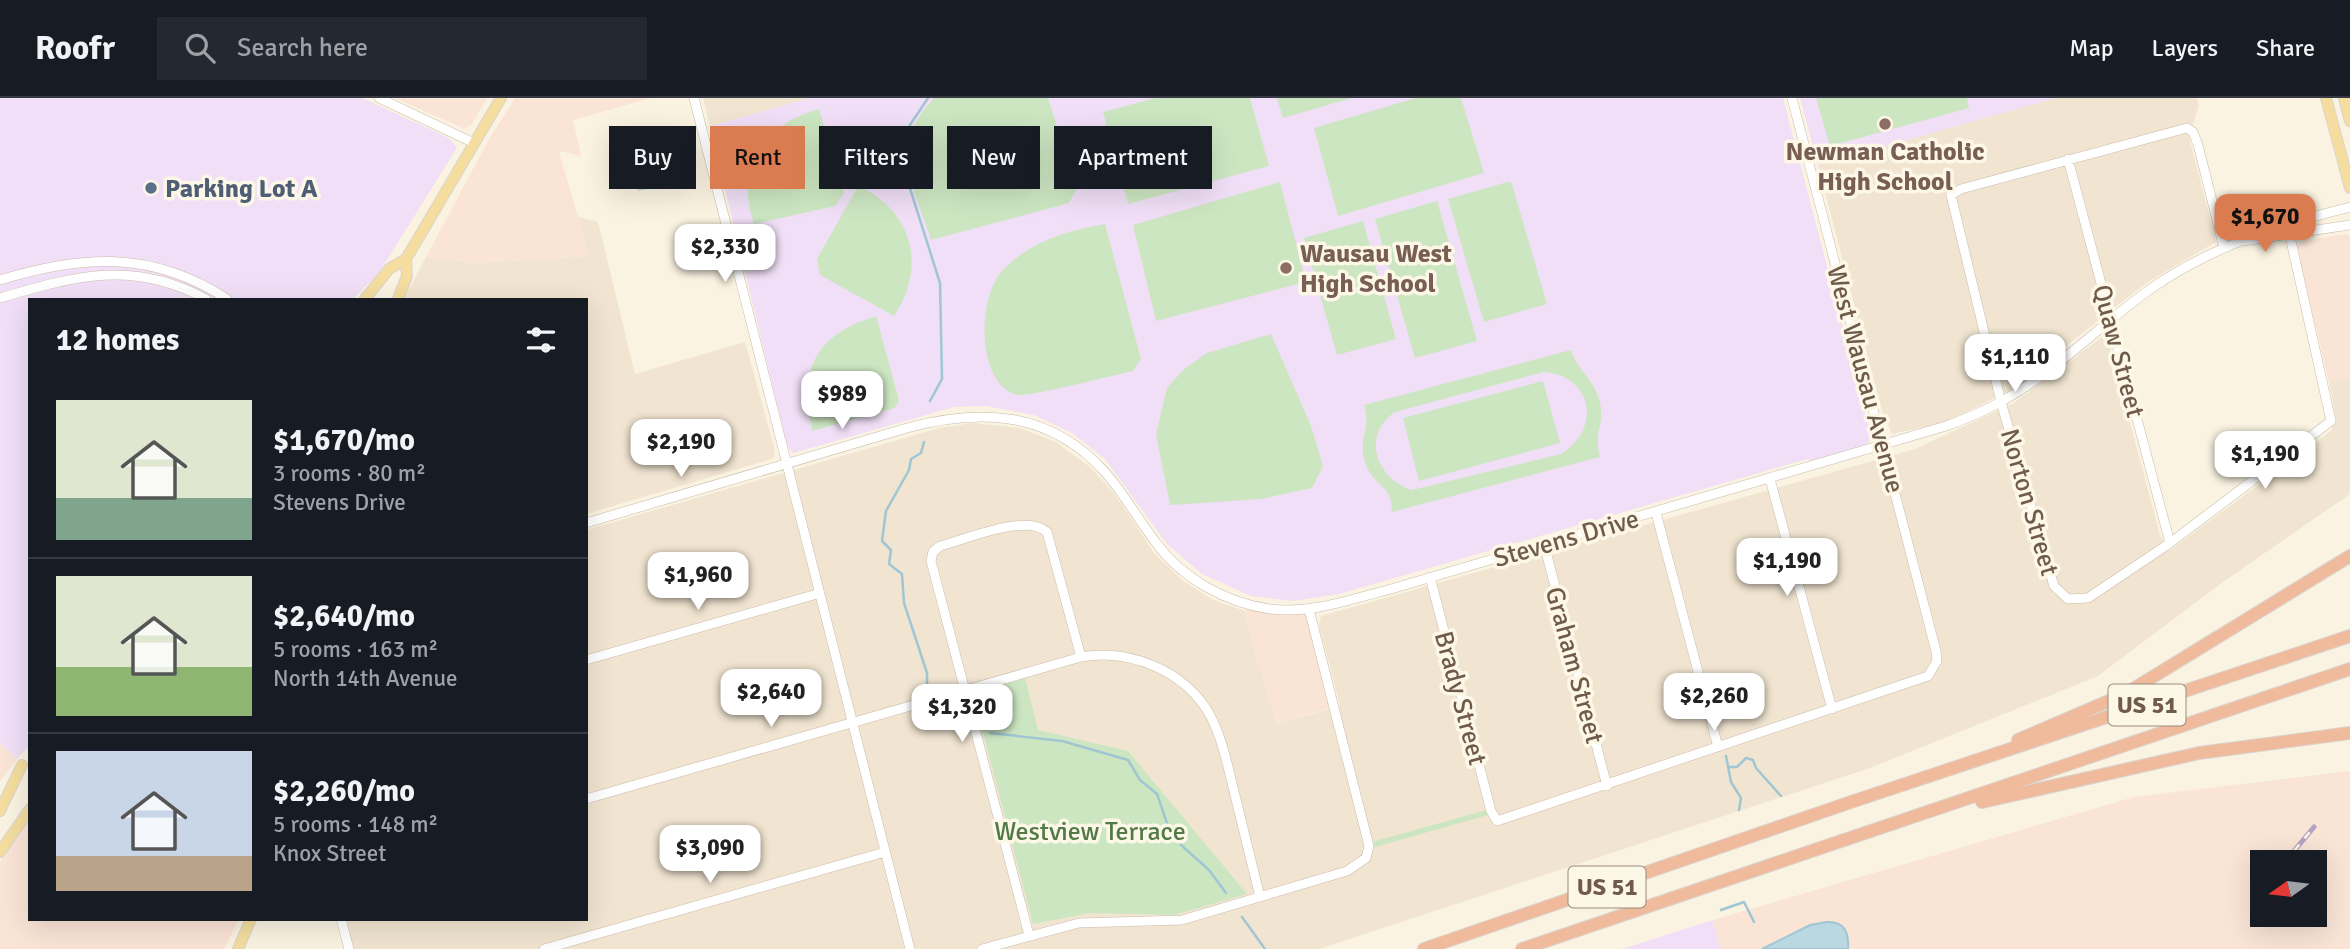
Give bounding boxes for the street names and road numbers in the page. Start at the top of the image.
street label: West Wausau Avenue [1819,262,1911,497]
street label: Quaw Street [2085,281,2151,421]
street label: Norton Street [1993,425,2065,579]
street label: Stevens Drive [1490,503,1643,575]
street label: Graham Street [1538,583,1610,747]
street label: Brady Street [1427,628,1493,769]
road number: US 51 [2108,684,2186,726]
road number: US 51 [1568,866,1646,908]

